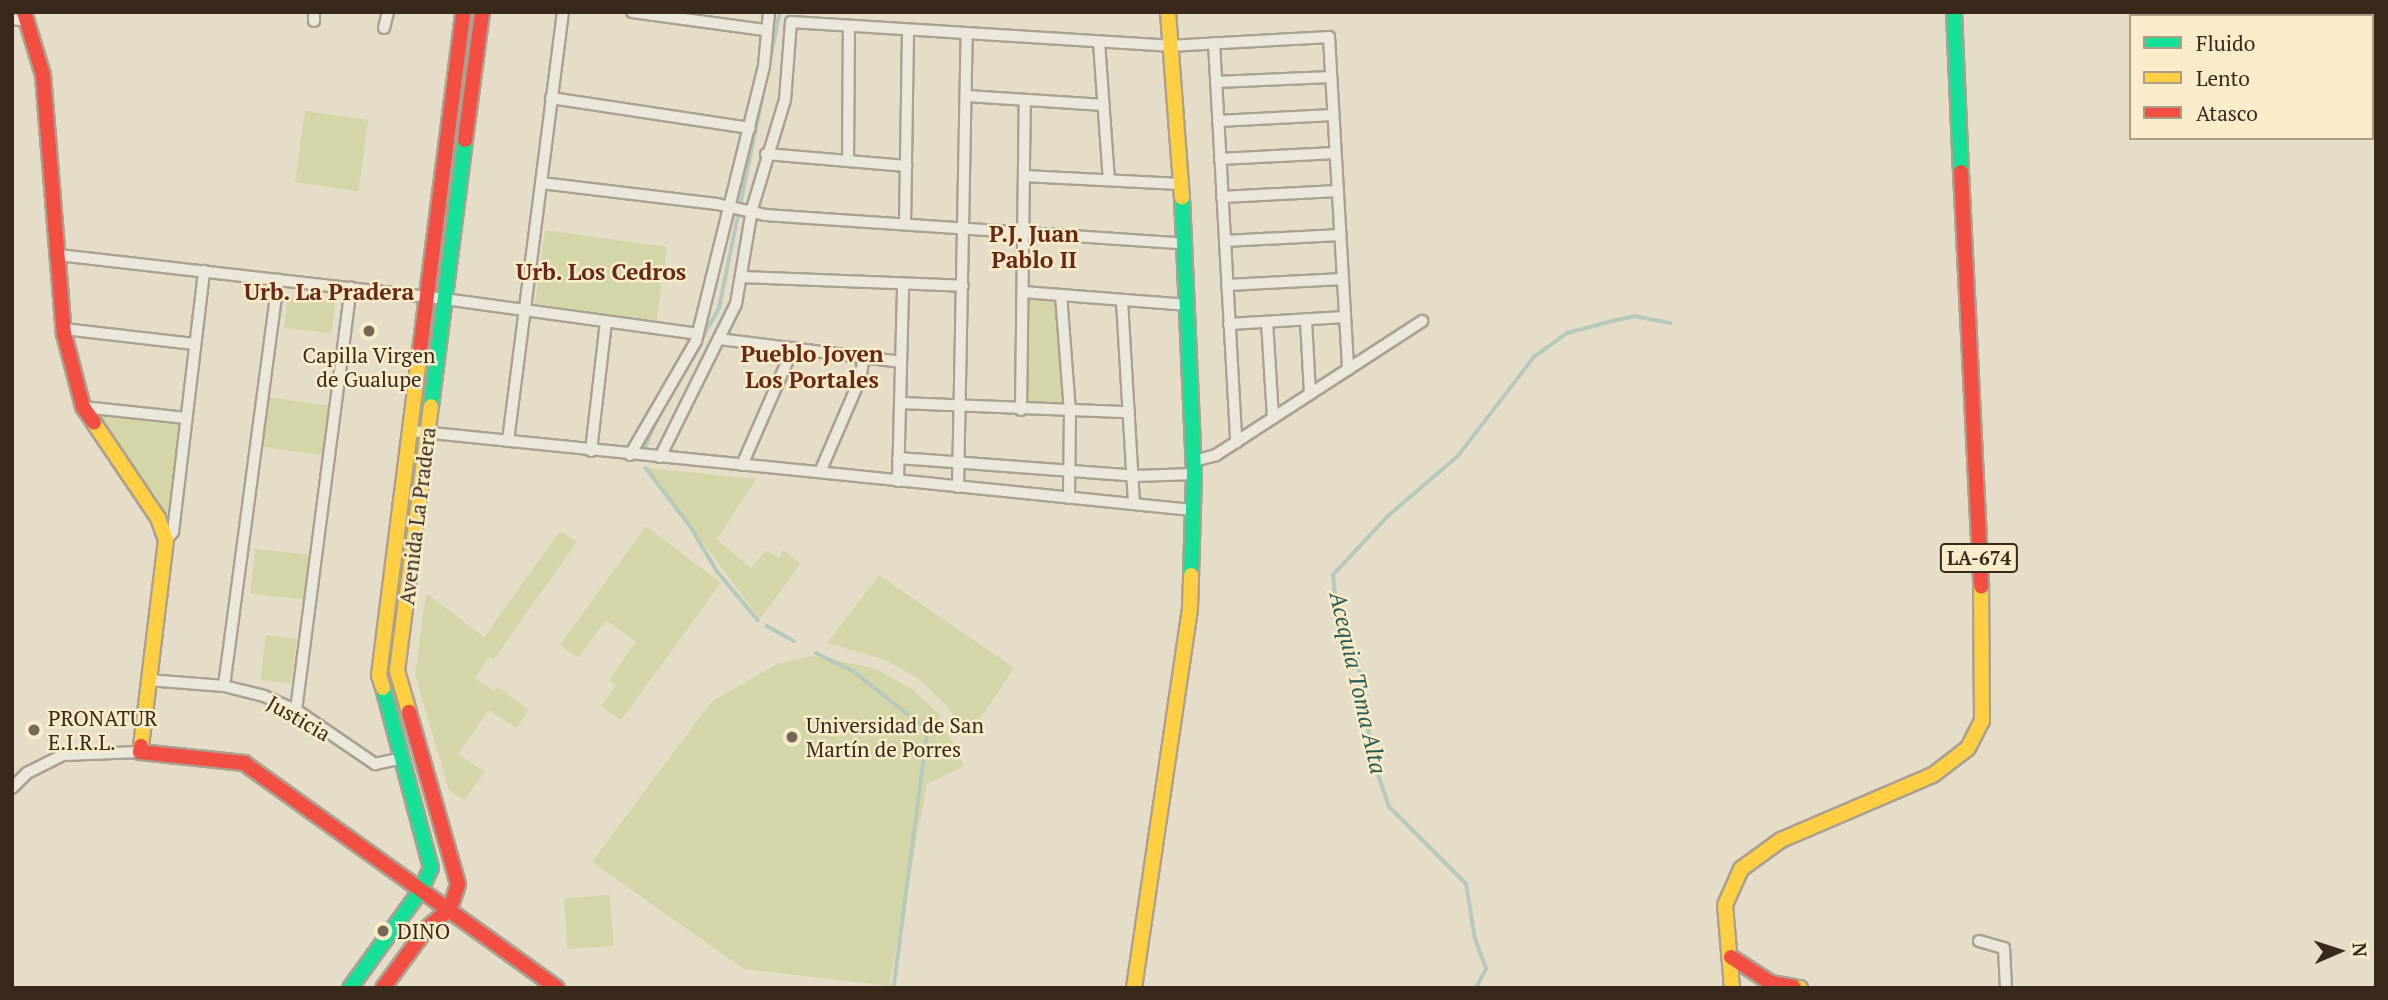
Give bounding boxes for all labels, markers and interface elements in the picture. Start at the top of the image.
legend [2129,14,2374,140]
text: Fluido [2196,29,2255,57]
text: Lento [2196,64,2250,92]
text: Atasco [2196,99,2258,127]
district label: P.J. Juan Pablo II [989,220,1079,274]
district label: Urb. Los Cedros [515,258,687,286]
district label: Urb. La Pradera [243,278,415,306]
marker: Capilla Virgen de Gualupe [361,323,377,339]
district label: Pueblo Joven Los Portales [740,340,884,394]
place label: Capilla Virgen de Gualupe [302,342,436,392]
street label: Avenida La Pradera [394,426,440,606]
road number: LA-674 [1939,542,2019,573]
water label: Acequia Toma Alta [1324,589,1392,777]
street label: Justicia [263,690,335,746]
place label: PRONATUR E.I.R.L. [48,705,157,755]
place label: Universidad de San Martín de Porres [806,712,984,762]
marker: PRONATUR E.I.R.L. [26,722,42,738]
marker: Universidad de San Martín de Porres [784,729,800,745]
north arrow [2304,916,2374,986]
place label: DINO [397,918,450,944]
marker: DINO [375,923,391,939]
text: N [2348,942,2373,958]

